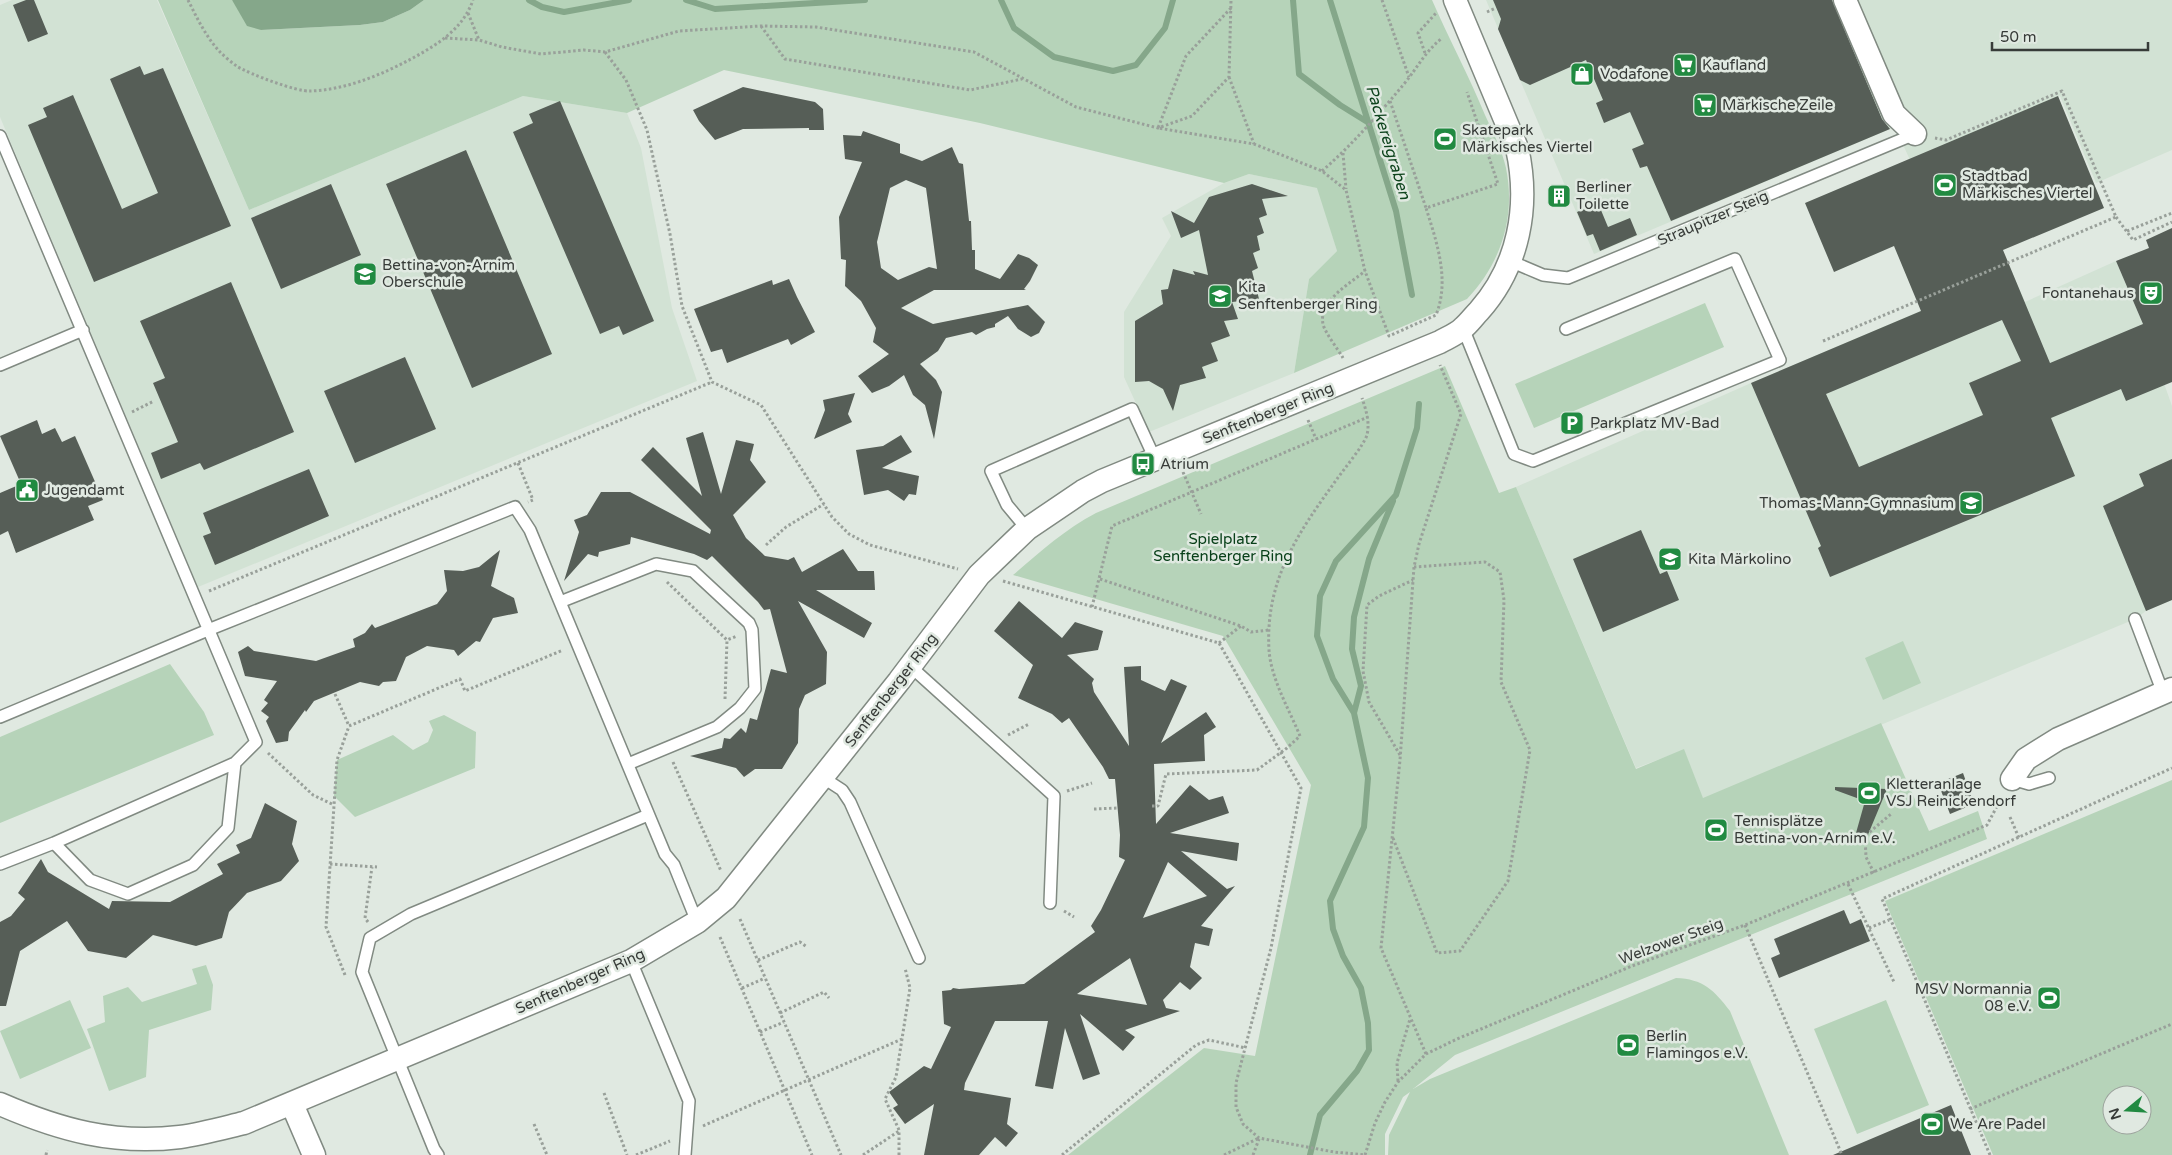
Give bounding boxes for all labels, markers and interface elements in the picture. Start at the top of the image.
scale bar [1992,20,2148,52]
text: 50 m [2000,28,2037,46]
supermarket icon: Kaufland [1672,52,1698,78]
place label: Kaufland [1702,56,1766,74]
shop icon: Vodafone [1569,61,1595,87]
place label: Vodafone [1600,65,1668,83]
water label: Packereigraben [1361,83,1415,203]
supermarket icon: Märkische Zeile [1692,92,1718,118]
place label: Märkische Zeile [1722,96,1833,114]
place label: Skatepark Märkisches Viertel [1462,121,1593,156]
sports icon: Skatepark Märkisches Viertel [1432,126,1458,152]
place label: Stadtbad Märkisches Viertel [1962,167,2093,202]
sports icon: Stadtbad Märkisches Viertel [1932,172,1958,198]
place label: Berliner Toilette [1576,178,1632,213]
building icon: Berliner Toilette [1546,183,1572,209]
street label: Straupitzer Steig [1655,187,1771,249]
place label: Bettina-von-Arnim Oberschule [382,256,515,291]
school or university icon: Bettina-von-Arnim Oberschule [352,261,378,287]
place label: Kita Senftenberger Ring [1238,278,1378,313]
theatre icon: Fontanehaus [2138,280,2164,306]
school or university icon: Kita Senftenberger Ring [1207,283,1233,309]
place label: Fontanehaus [2042,284,2134,302]
street label: Senftenberger Ring [1200,379,1336,447]
parking icon: Parkplatz MV-Bad [1559,410,1585,436]
place label: Parkplatz MV-Bad [1590,414,1719,432]
bus stop icon: Atrium [1130,451,1156,477]
place label: Atrium [1160,455,1209,473]
public building icon: Jugendamt [14,477,40,503]
place label: Jugendamt [44,481,125,499]
school or university icon: Thomas-Mann-Gymnasium [1958,490,1984,516]
place label: Thomas-Mann-Gymnasium [1759,494,1954,512]
park label: Spielplatz Senftenberger Ring [1153,530,1293,565]
school or university icon: Kita Märkolino [1657,546,1683,572]
place label: Kita Märkolino [1688,550,1791,568]
street label: Senftenberger Ring [841,629,941,751]
place label: Kletteranlage VSJ Reinickendorf [1886,775,2016,810]
sports icon: Kletteranlage VSJ Reinickendorf [1856,780,1882,806]
place label: Tennisplätze Bettina-von-Arnim e.V. [1734,812,1896,847]
sports icon: Tennisplätze Bettina-von-Arnim e.V. [1703,817,1729,843]
street label: Welzower Steig [1617,914,1725,968]
street label: Senftenberger Ring [513,944,647,1018]
place label: MSV Normannia 08 e.V. [1915,980,2032,1015]
sports icon: MSV Normannia 08 e.V. [2036,985,2062,1011]
place label: Berlin Flamingos e.V. [1646,1027,1748,1062]
sports icon: Berlin Flamingos e.V. [1615,1032,1641,1058]
north arrow [2102,1085,2152,1135]
text: N [2105,1106,2125,1122]
sports icon: We Are Padel [1919,1111,1945,1137]
place label: We Are Padel [1950,1115,2046,1133]

